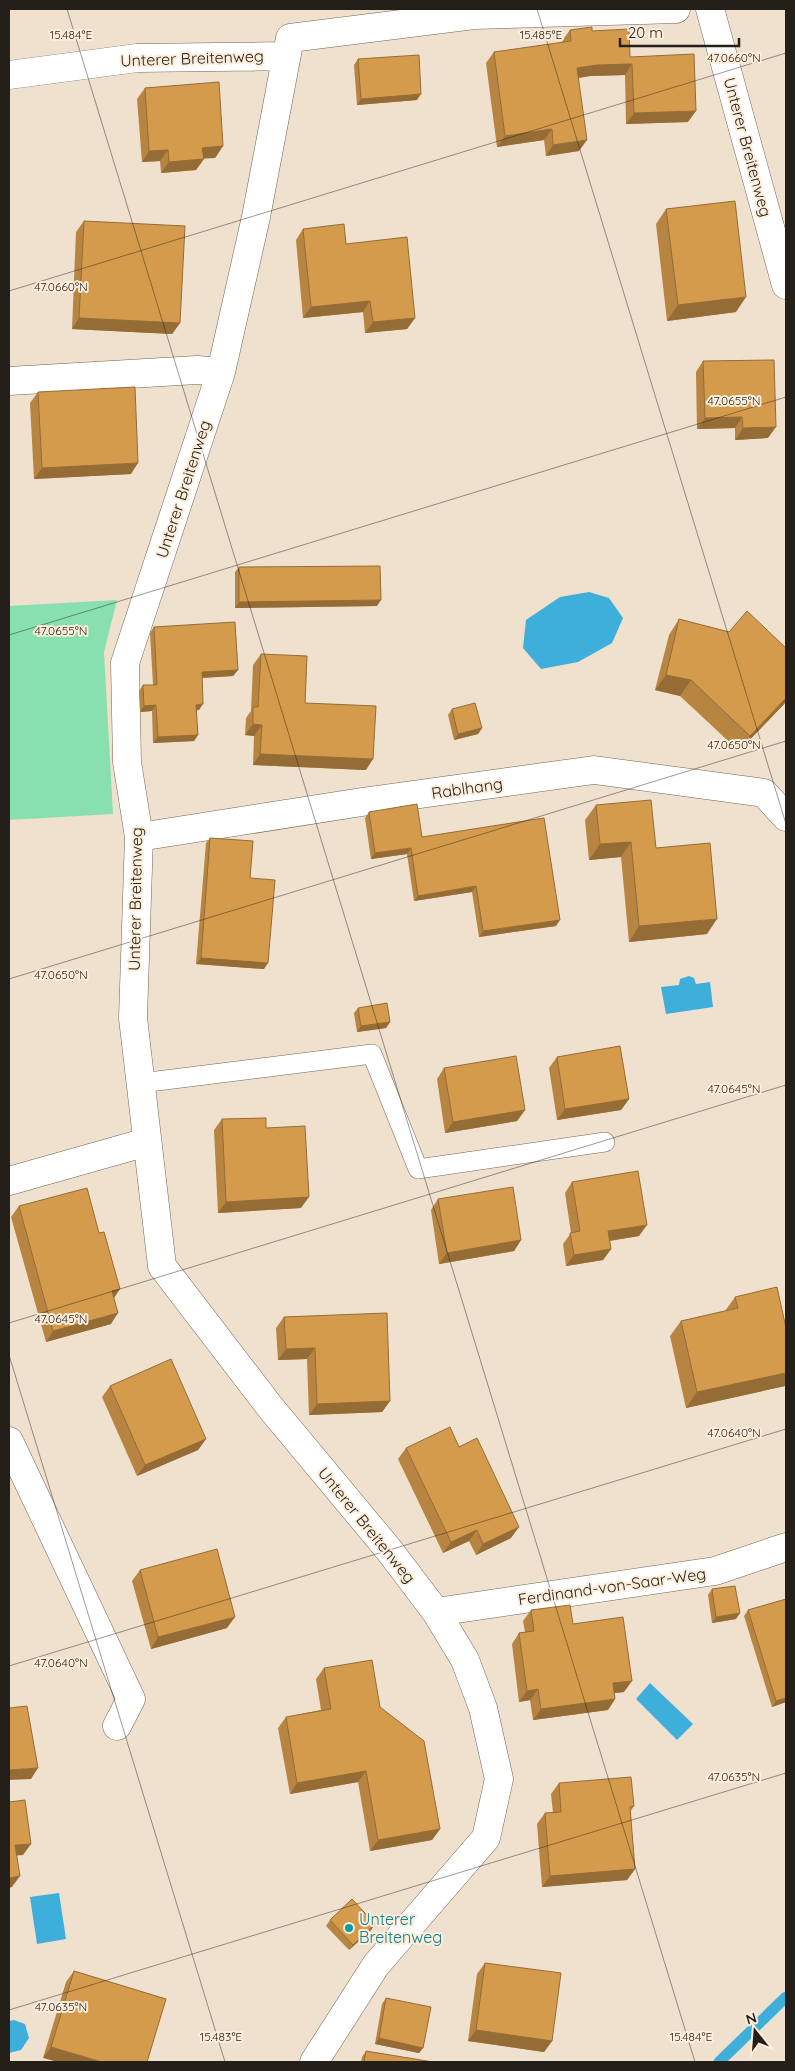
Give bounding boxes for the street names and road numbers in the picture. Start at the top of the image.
street label: Unterer Breitenweg [120,45,264,71]
street label: Unterer Breitenweg [720,75,776,219]
street label: Unterer Breitenweg [151,418,215,560]
street label: Rablhang [430,773,504,803]
street label: Unterer Breitenweg [124,827,146,971]
street label: Unterer Breitenweg [314,1463,420,1587]
street label: Ferdinand-von-Saar-Weg [517,1563,707,1609]

